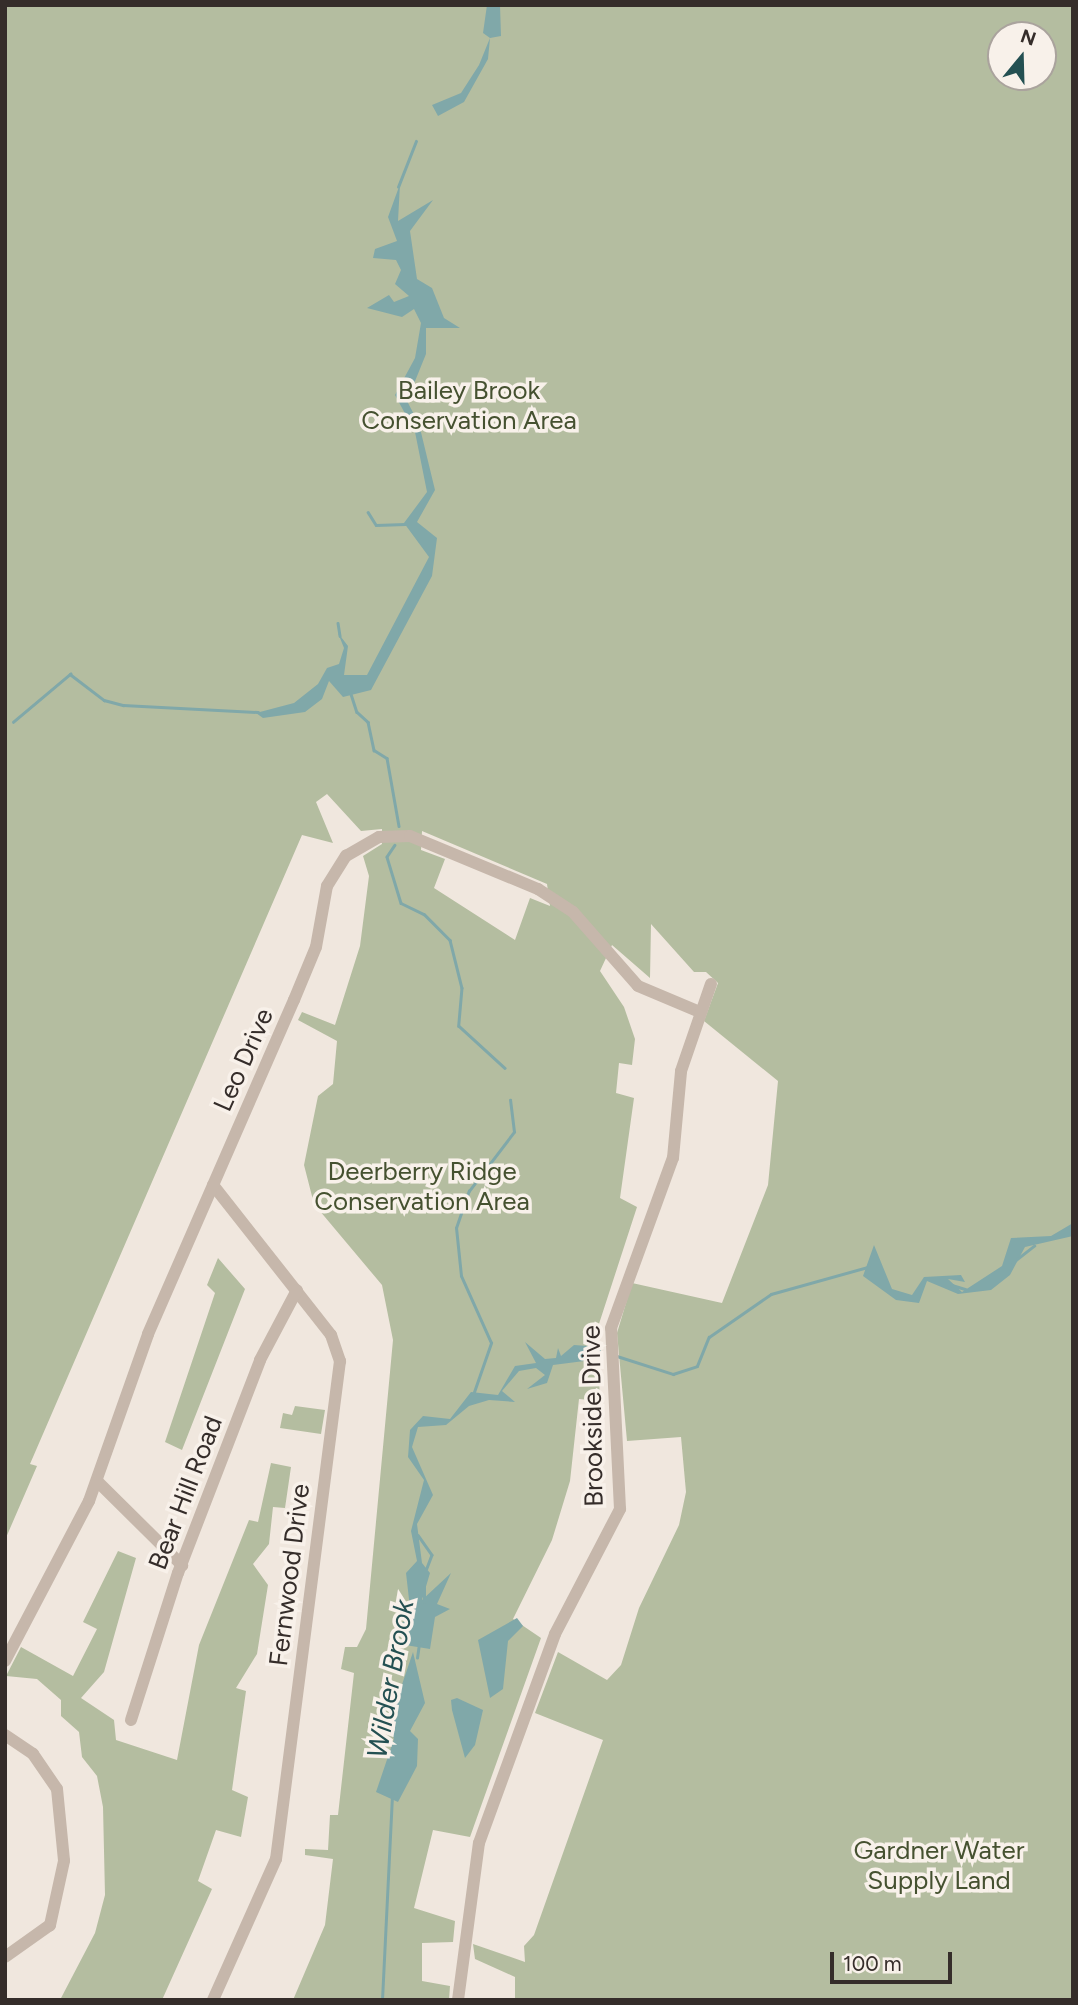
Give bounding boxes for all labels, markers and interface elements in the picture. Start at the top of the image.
north arrow [987,21,1057,91]
text: N [1018,24,1039,51]
park label: Bailey Brook Conservation Area [361,375,577,436]
street label: Leo Drive [208,1004,280,1116]
park label: Deerberry Ridge Conservation Area [314,1156,530,1218]
street label: Brookside Drive [576,1325,610,1507]
street label: Bear Hill Road [142,1412,230,1574]
street label: Fernwood Drive [263,1482,317,1668]
water label: Wilder Brook [360,1597,420,1761]
park label: Gardner Water Supply Land [854,1835,1024,1896]
scale bar [833,1938,956,1982]
text: 100 m [843,1951,902,1976]

